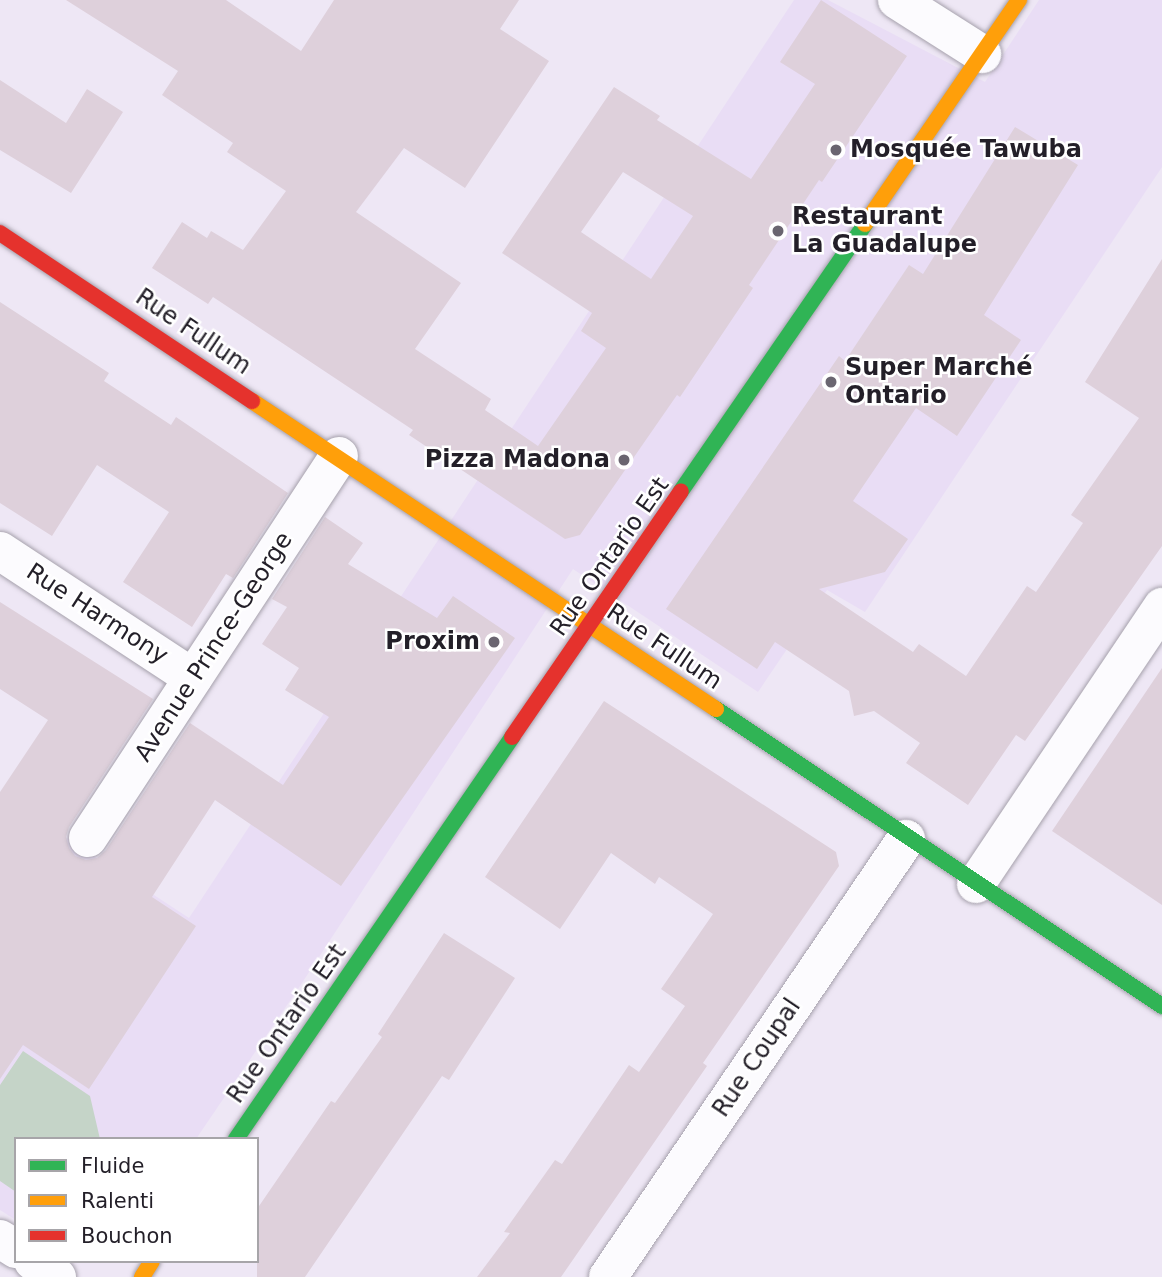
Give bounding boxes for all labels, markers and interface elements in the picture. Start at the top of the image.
place label: Mosquée Tawuba [850,136,1082,164]
marker: Mosquée Tawuba [828,142,844,158]
place label: Restaurant La Guadalupe [792,203,977,259]
marker: Restaurant La Guadalupe [770,223,786,239]
street label: Rue Fullum [130,283,256,381]
place label: Super Marché Ontario [845,354,1033,410]
marker: Super Marché Ontario [823,374,839,390]
place label: Pizza Madona [425,446,610,474]
marker: Pizza Madona [616,452,632,468]
street label: Rue Ontario Est [544,472,676,642]
street label: Avenue Prince-George [129,527,299,767]
street label: Rue Harmony [21,558,173,670]
street label: Rue Fullum [601,598,727,696]
place label: Proxim [385,628,480,656]
marker: Proxim [486,634,502,650]
street label: Rue Ontario Est [221,939,353,1109]
street label: Rue Coupal [707,993,807,1123]
legend [14,1137,259,1263]
text: Fluide [81,1154,144,1178]
text: Ralenti [81,1189,154,1213]
text: Bouchon [81,1224,173,1248]

